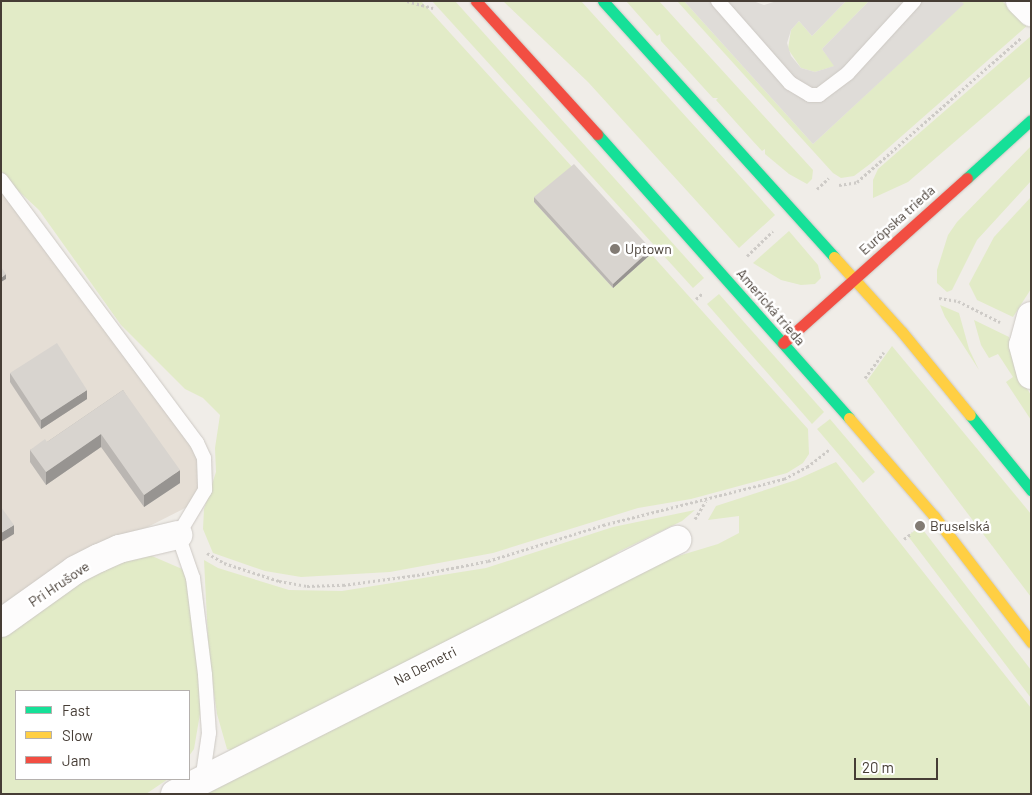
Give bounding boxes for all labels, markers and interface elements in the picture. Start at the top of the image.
street label: Európska trieda [856,182,938,258]
place label: Uptown [625,241,672,257]
marker: Uptown [609,243,621,255]
street label: Americká trieda [733,265,809,349]
place label: Bruselská [930,518,990,534]
marker: Bruselská [914,520,926,532]
street label: Pri Hrušove [25,558,93,610]
street label: Na Demetri [391,643,459,689]
legend [15,690,190,780]
text: Fast [62,701,90,719]
text: Slow [62,726,93,744]
scale bar [857,748,941,780]
text: Jam [62,751,91,769]
text: 20 m [862,758,894,776]

